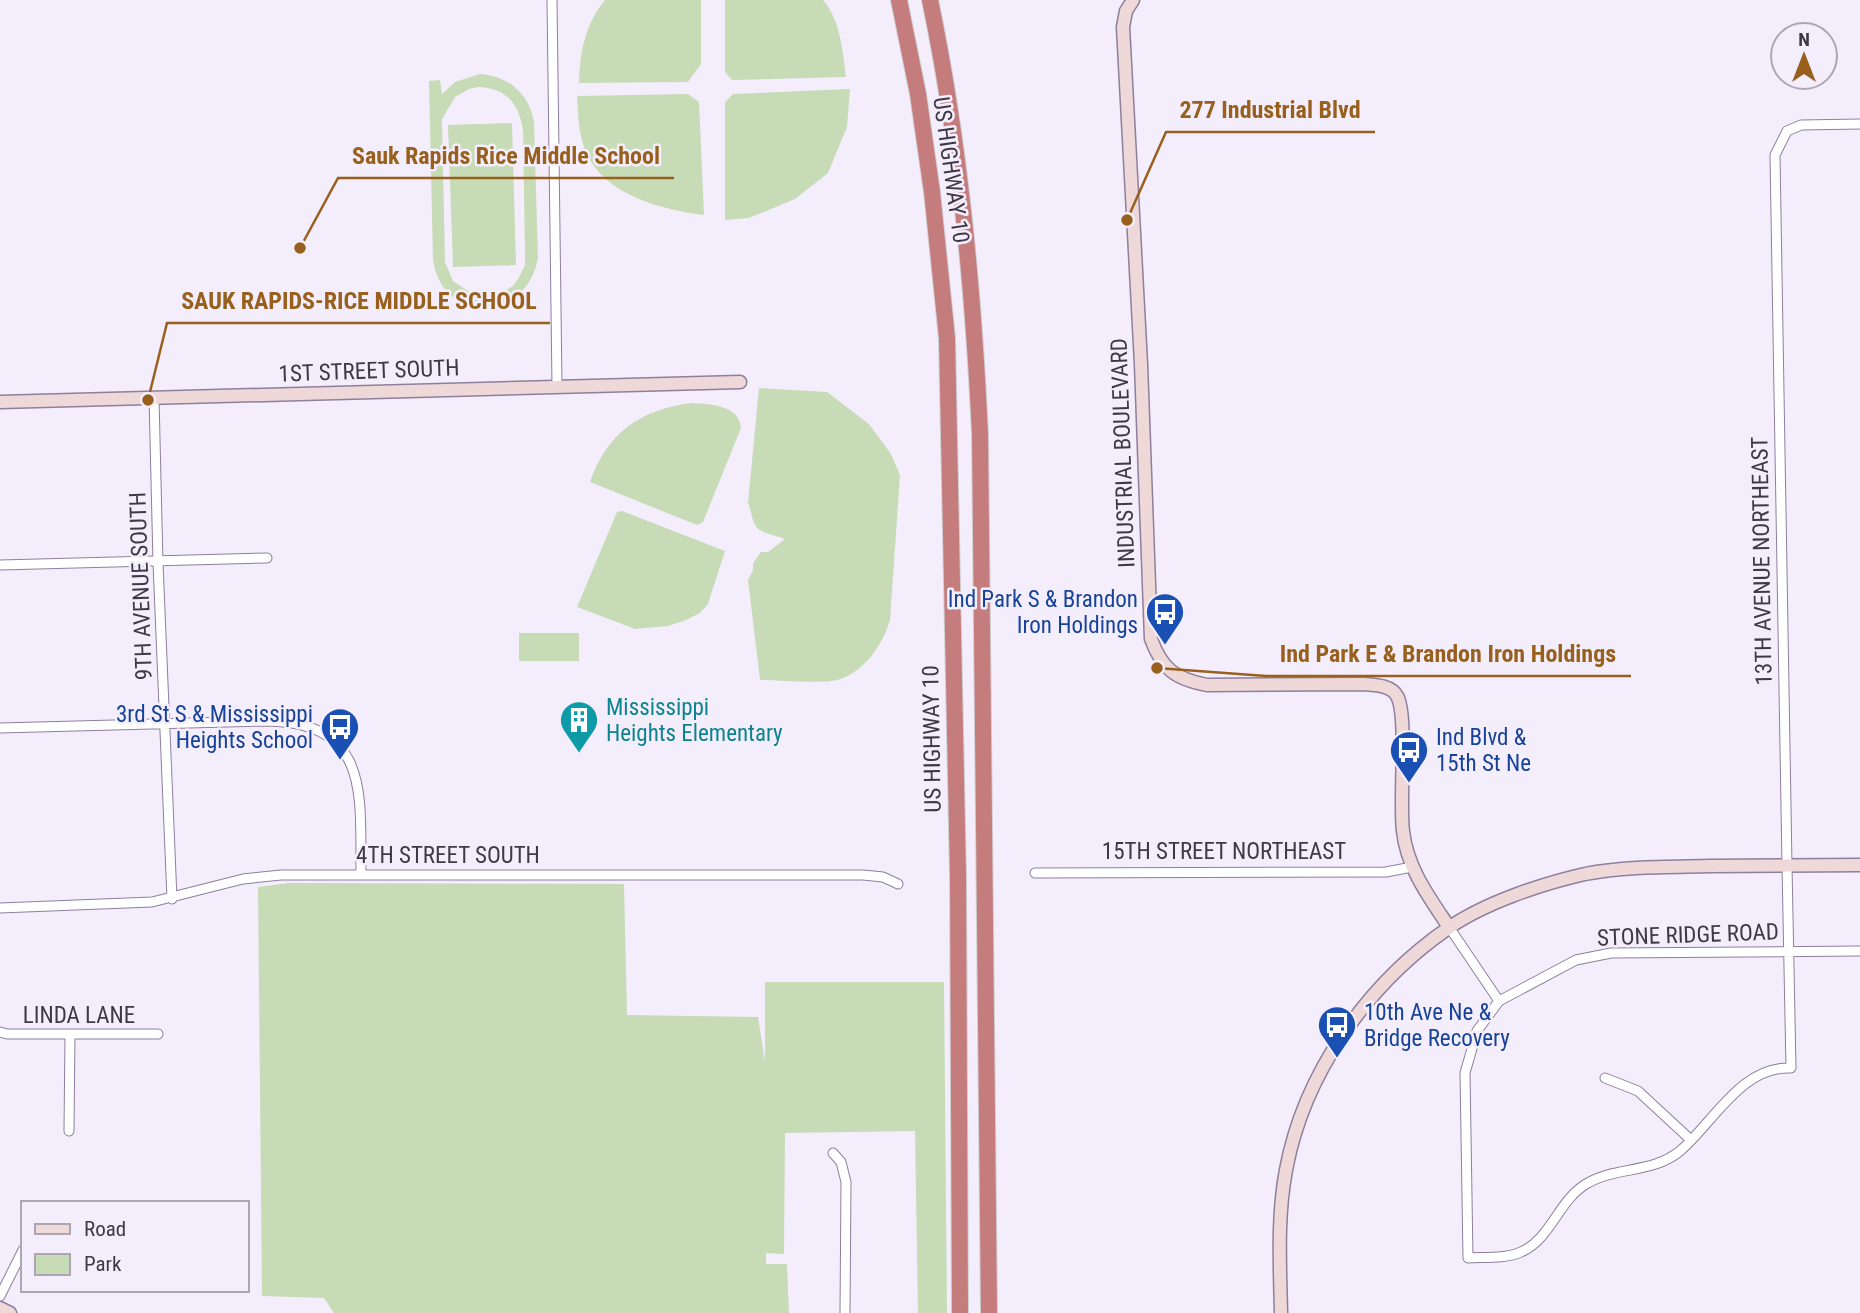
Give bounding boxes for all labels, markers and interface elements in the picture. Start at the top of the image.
north arrow [1769,21,1839,91]
text: N [1798,28,1810,51]
callout: 277 Industrial Blvd [1166,87,1375,132]
street label: US HIGHWAY 10 [927,95,975,245]
text: 277 Industrial Blvd [1179,96,1361,124]
callout: Sauk Rapids Rice Middle School [338,133,674,178]
text: Sauk Rapids Rice Middle School [352,142,660,170]
callout: SAUK RAPIDS-RICE MIDDLE SCHOOL [167,278,550,323]
text: SAUK RAPIDS-RICE MIDDLE SCHOOL [181,287,537,315]
street label: INDUSTRIAL BOULEVARD [1105,338,1141,568]
street label: 1ST STREET SOUTH [278,354,460,388]
street label: 13TH AVENUE NORTHEAST [1746,436,1778,686]
street label: 9TH AVENUE SOUTH [124,491,158,681]
place label: Ind Park S & Brandon Iron Holdings [948,586,1138,639]
bus stop icon: Ind Park S & Brandon Iron Holdings [1144,591,1186,646]
callout: Ind Park E & Brandon Iron Holdings [1266,631,1631,676]
text: Ind Park E & Brandon Iron Holdings [1280,640,1616,668]
street label: US HIGHWAY 10 [917,665,947,813]
place label: Mississippi Heights Elementary [606,694,783,747]
building icon: Mississippi Heights Elementary [558,699,600,754]
place label: 3rd St S & Mississippi Heights School [116,701,313,754]
bus stop icon: 3rd St S & Mississippi Heights School [319,706,361,761]
place label: Ind Blvd & 15th St Ne [1436,724,1531,777]
bus stop icon: Ind Blvd & 15th St Ne [1388,729,1430,784]
street label: 15TH STREET NORTHEAST [1102,838,1346,865]
street label: 4TH STREET SOUTH [356,842,540,869]
street label: STONE RIDGE ROAD [1597,918,1779,952]
place label: 10th Ave Ne & Bridge Recovery [1364,999,1510,1052]
street label: LINDA LANE [23,1002,135,1029]
bus stop icon: 10th Ave Ne & Bridge Recovery [1316,1004,1358,1059]
legend [21,1201,248,1292]
text: Road [84,1217,126,1241]
text: Park [84,1252,122,1276]

